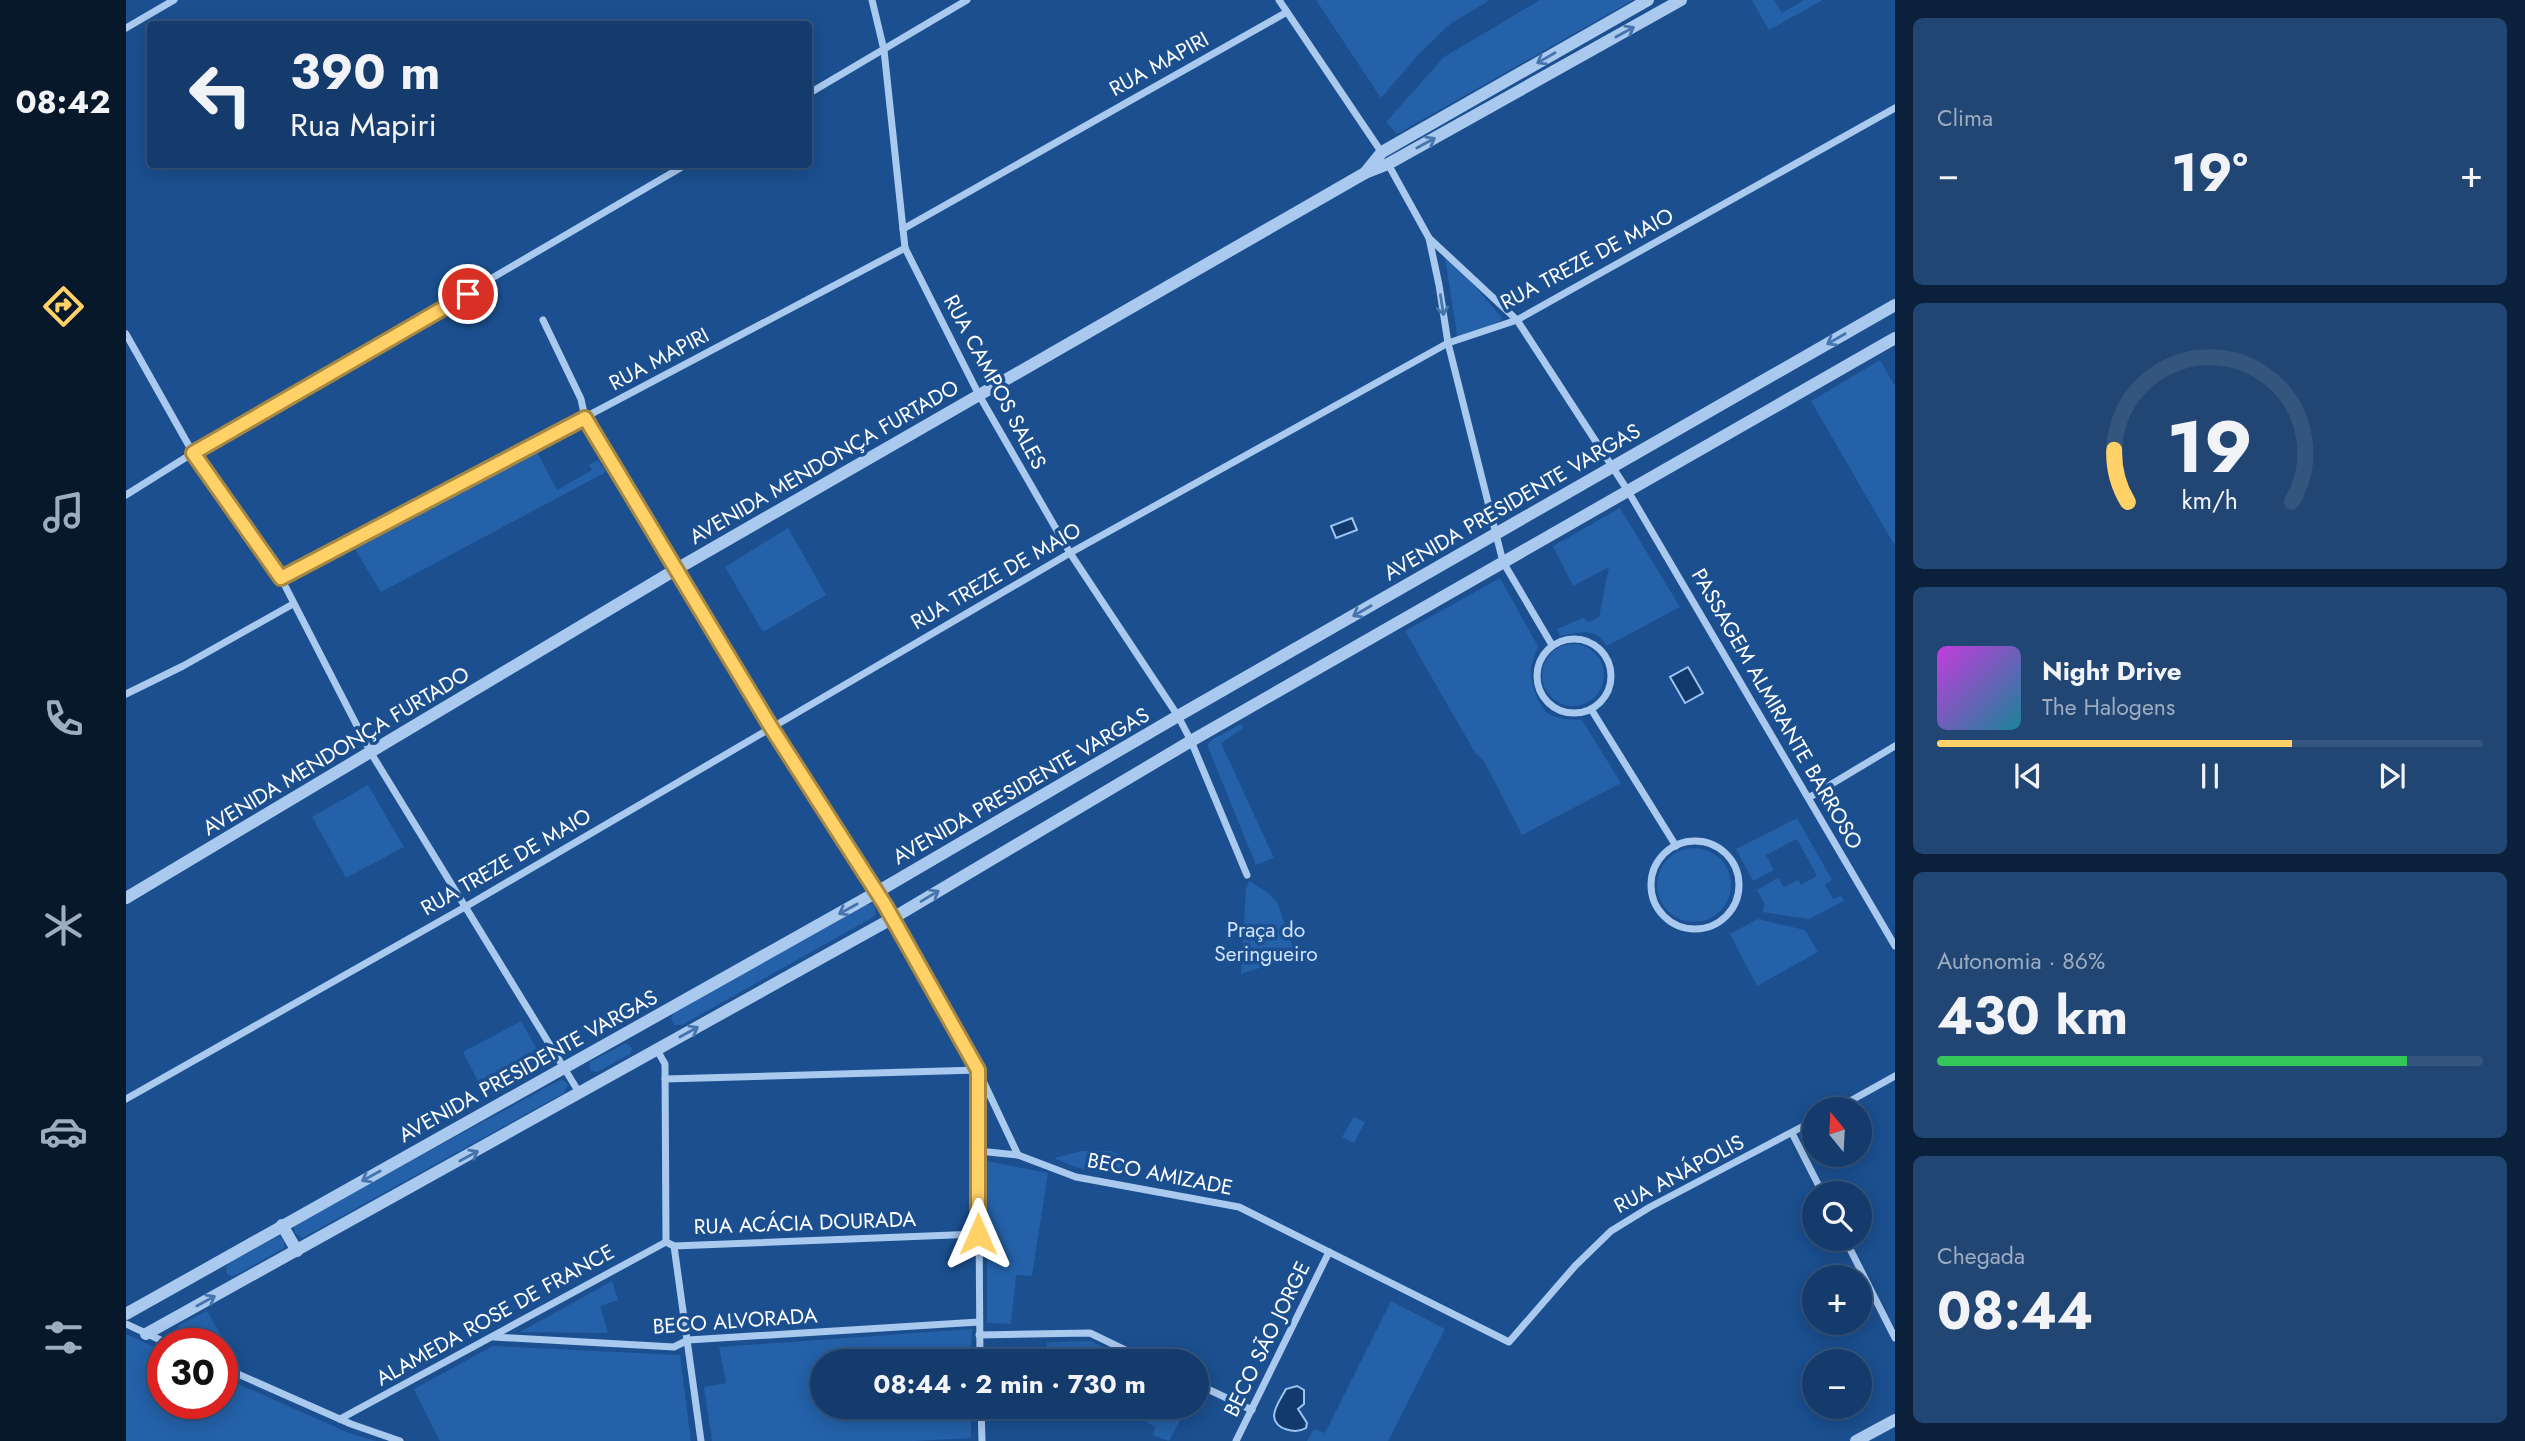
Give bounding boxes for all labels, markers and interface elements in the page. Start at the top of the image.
street label: RUA MAPIRI [1104,24,1214,104]
one-way arrow [1614,25,1634,39]
text: 390 m [290,37,441,107]
icon: left [175,49,266,140]
one-way arrow [1537,51,1557,65]
text: 08:42 [16,79,110,125]
text: Clima [1937,101,1993,135]
text: Rua Mapiri [290,102,437,148]
text: 19° [2171,135,2248,211]
one-way arrow [1416,136,1436,150]
text: − [1937,146,1959,201]
text: + [2460,146,2483,201]
street label: RUA TREZE DE MAIO [1495,201,1679,317]
pin [438,264,498,324]
icon: arrive [449,275,487,313]
icon: directions [39,282,88,331]
street label: RUA CAMPOS SALES [936,289,1054,475]
one-way arrow [1436,293,1449,316]
street label: RUA MAPIRI [604,320,714,398]
one-way arrow [1826,332,1846,346]
street label: AVENIDA MENDONÇA FURTADO [684,372,964,552]
text: 19 [2167,394,2253,499]
street label: AVENIDA PRESIDENTE VARGAS [1378,416,1646,588]
text: km/h [2182,482,2238,518]
icon: music [39,488,88,537]
street label: RUA TREZE DE MAIO [905,515,1087,637]
street label: PASSAGEM ALMIRANTE BARROSO [1684,563,1870,855]
one-way arrow [1353,604,1373,618]
text: Night Drive [2042,652,2182,690]
street label: AVENIDA MENDONÇA FURTADO [197,659,475,843]
text: The Halogens [2042,690,2175,724]
icon: phone [39,694,88,743]
street label: AVENIDA PRESIDENTE VARGAS [887,700,1155,872]
icon: previous [2009,757,2047,795]
icon: pause [2191,757,2229,795]
icon: next [2373,757,2411,795]
street label: RUA TREZE DE MAIO [415,801,597,923]
one-way arrow [920,889,940,903]
icon: climate [39,901,88,950]
one-way arrow [838,902,858,916]
park label: Praça do Seringueiro [1214,915,1318,969]
text: Autonomia · 86% [1937,944,2105,978]
text: 430 km [1937,978,2128,1054]
street label: AVENIDA PRESIDENTE VARGAS [393,982,663,1150]
one-way arrow [678,1025,699,1038]
north arrow [1802,1097,1872,1167]
map controls [1802,1097,1872,1419]
icon: car [39,1107,88,1156]
street label: RUA ANÁPOLIS [1609,1127,1749,1221]
street label: BECO AMIZADE [1085,1145,1235,1203]
one-way arrow [459,1148,479,1162]
one-way arrow [361,1169,382,1183]
button: search [1802,1181,1872,1251]
position arrow [941,1197,1015,1271]
street label: RUA ACÁCIA DOURADA [693,1204,917,1242]
street label: ALAMEDA ROSE DE FRANCE [370,1237,620,1393]
text: Chegada [1937,1239,2025,1273]
street label: BECO SÃO JORGE [1216,1256,1318,1422]
button: + [1802,1265,1872,1335]
text: 08:44 [1937,1273,2093,1349]
one-way arrow [195,1294,216,1307]
street label: BECO ALVORADA [652,1300,818,1342]
icon: filters [39,1313,88,1362]
speed limit sign: 30 [147,1328,238,1419]
button: − [1802,1349,1872,1419]
text: 08:44 · 2 min · 730 m [873,1365,1146,1403]

